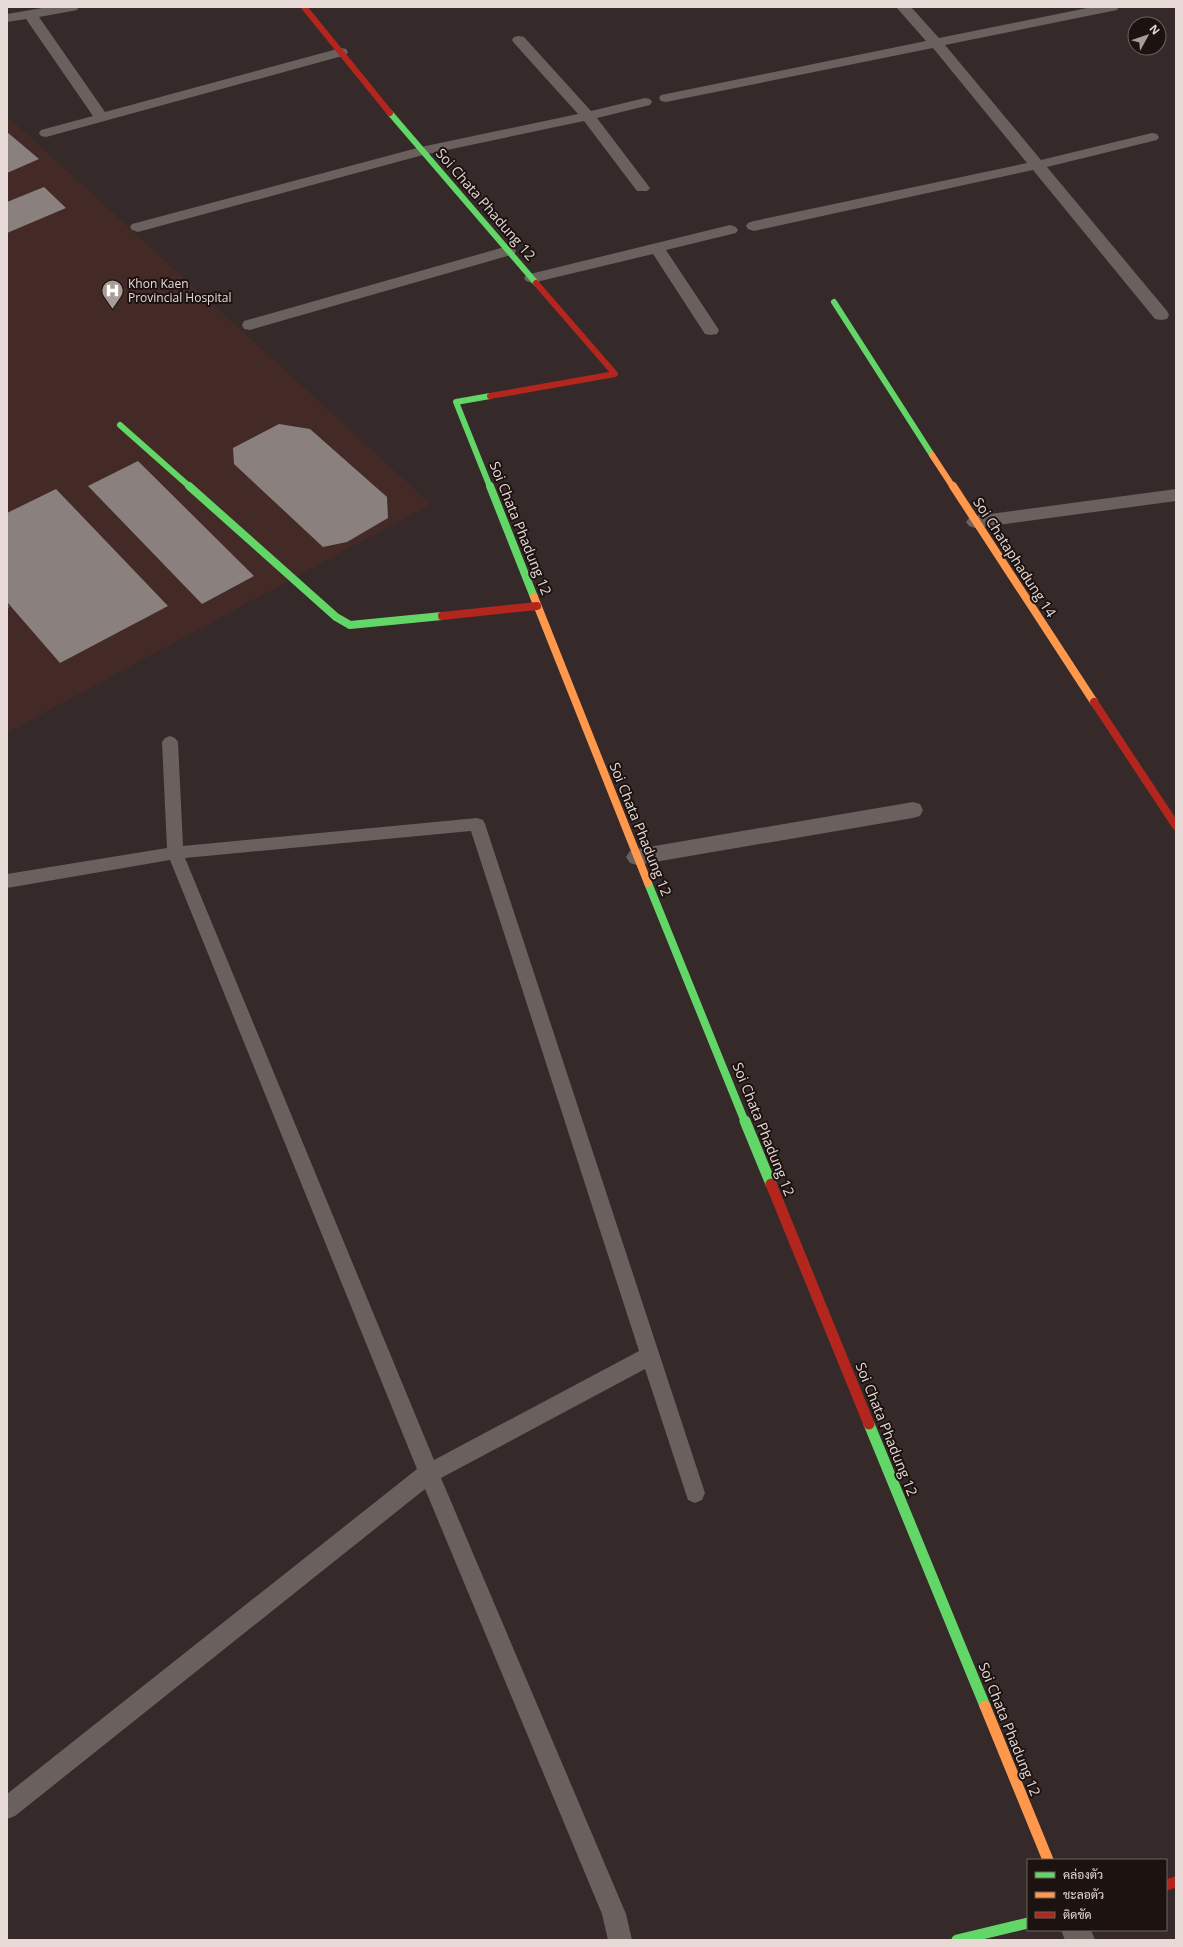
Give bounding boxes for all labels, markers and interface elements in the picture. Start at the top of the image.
north arrow [1127,16,1167,56]
text: N [1146,21,1164,38]
street label: Soi Chata Phadung 12 [432,144,540,264]
place label: Khon Kaen Provincial Hospital [128,275,231,306]
hospital icon: Khon Kaen Provincial Hospital [100,277,126,310]
street label: Soi Chata Phadung 12 [485,458,557,598]
street label: Soi Chataphadung 14 [969,493,1061,621]
street label: Soi Chata Phadung 12 [605,759,677,899]
street label: Soi Chata Phadung 12 [728,1059,800,1199]
street label: Soi Chata Phadung 12 [851,1359,923,1499]
street label: Soi Chata Phadung 12 [974,1659,1046,1799]
legend [1027,1859,1167,1931]
text: คล่องตัว [1063,1866,1103,1883]
text: ชะลอตัว [1063,1886,1104,1903]
text: ติดขัด [1063,1906,1092,1923]

